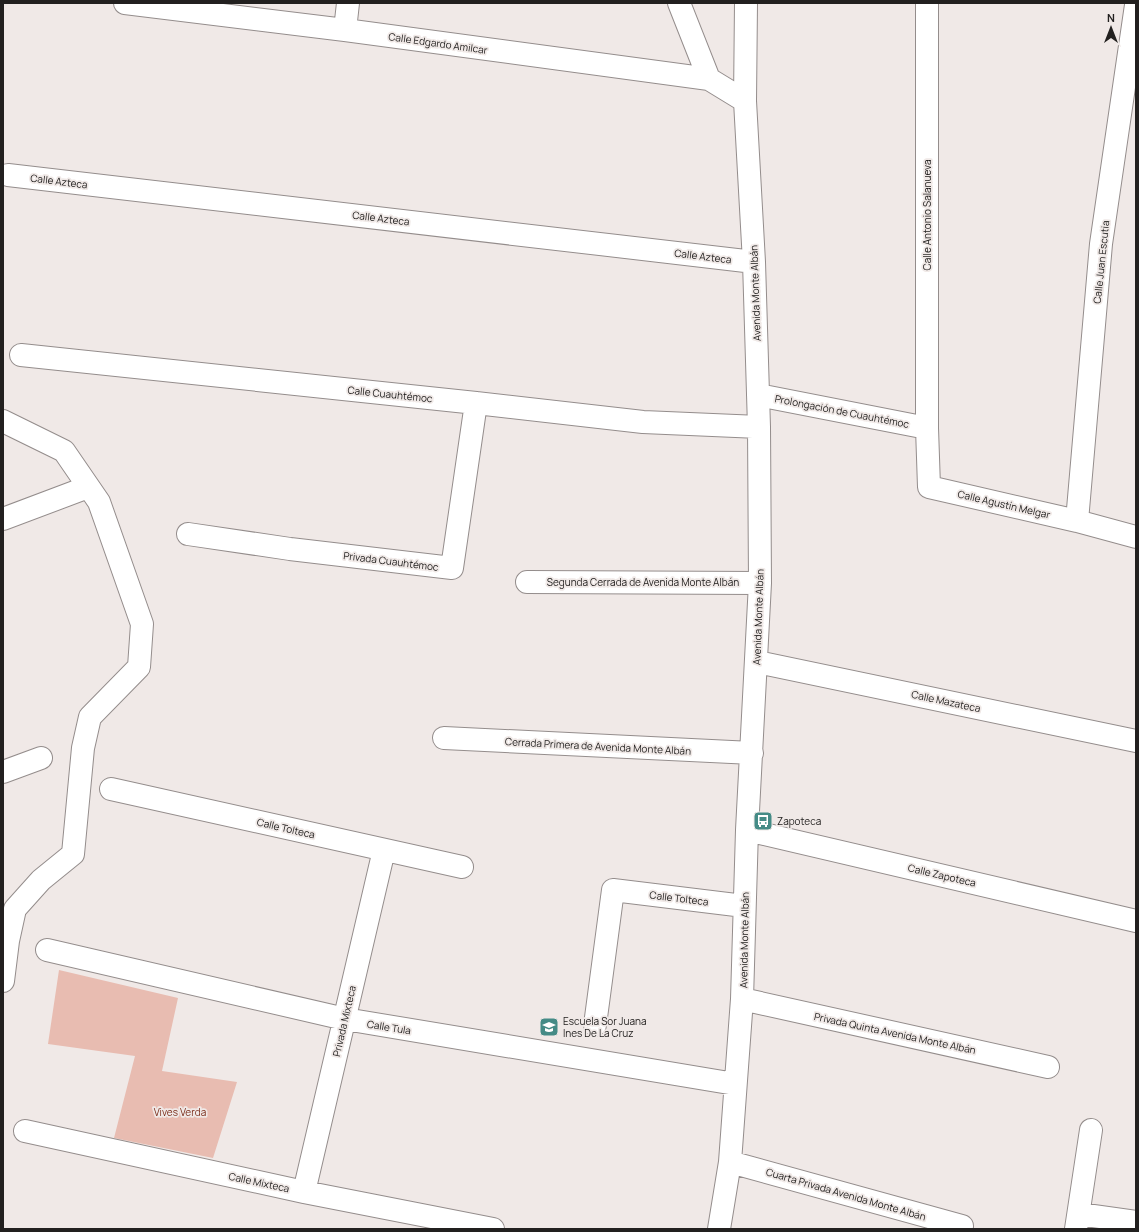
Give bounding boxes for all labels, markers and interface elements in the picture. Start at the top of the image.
north arrow [1091,8,1131,48]
text: N [1107,10,1115,25]
street label: Calle Edgardo Amilcar [388,29,489,57]
street label: Calle Antonio Salanueva [920,160,934,270]
street label: Calle Azteca [30,171,88,191]
street label: Calle Azteca [352,208,410,228]
street label: Calle Juan Escutia [1090,220,1112,304]
street label: Avenida Monte Albán [746,245,764,341]
street label: Calle Azteca [674,246,732,266]
street label: Calle Cuauhtémoc [347,383,434,405]
street label: Prolongación de Cuauhtémoc [774,391,911,431]
street label: Calle Agustín Melgar [956,487,1052,522]
street label: Privada Cuauhtémoc [343,548,440,574]
street label: Avenida Monte Albán [749,569,767,665]
street label: Segunda Cerrada de Avenida Monte Albán [547,575,739,589]
street label: Calle Mazateca [910,687,982,715]
street label: Cerrada Primera de Avenida Monte Albán [505,734,691,758]
bus stop icon: Zapoteca [752,810,774,832]
place label: Zapoteca [777,814,821,828]
street label: Calle Tolteca [256,815,316,841]
street label: Calle Zapoteca [907,860,977,890]
street label: Calle Tolteca [649,887,709,909]
street label: Avenida Monte Albán [736,892,752,988]
street label: Privada Mixteca [329,984,359,1058]
street label: Privada Quinta Avenida Monte Albán [813,1009,977,1057]
place label: Escuela Sor Juana Ines De La Cruz [563,1014,646,1040]
school or university icon: Escuela Sor Juana Ines De La Cruz [538,1016,560,1038]
street label: Calle Tula [366,1017,412,1037]
park label: Vives Verda [154,1105,206,1119]
street label: Cuarta Privada Avenida Monte Albán [764,1164,928,1224]
street label: Calle Mixteca [227,1169,291,1195]

